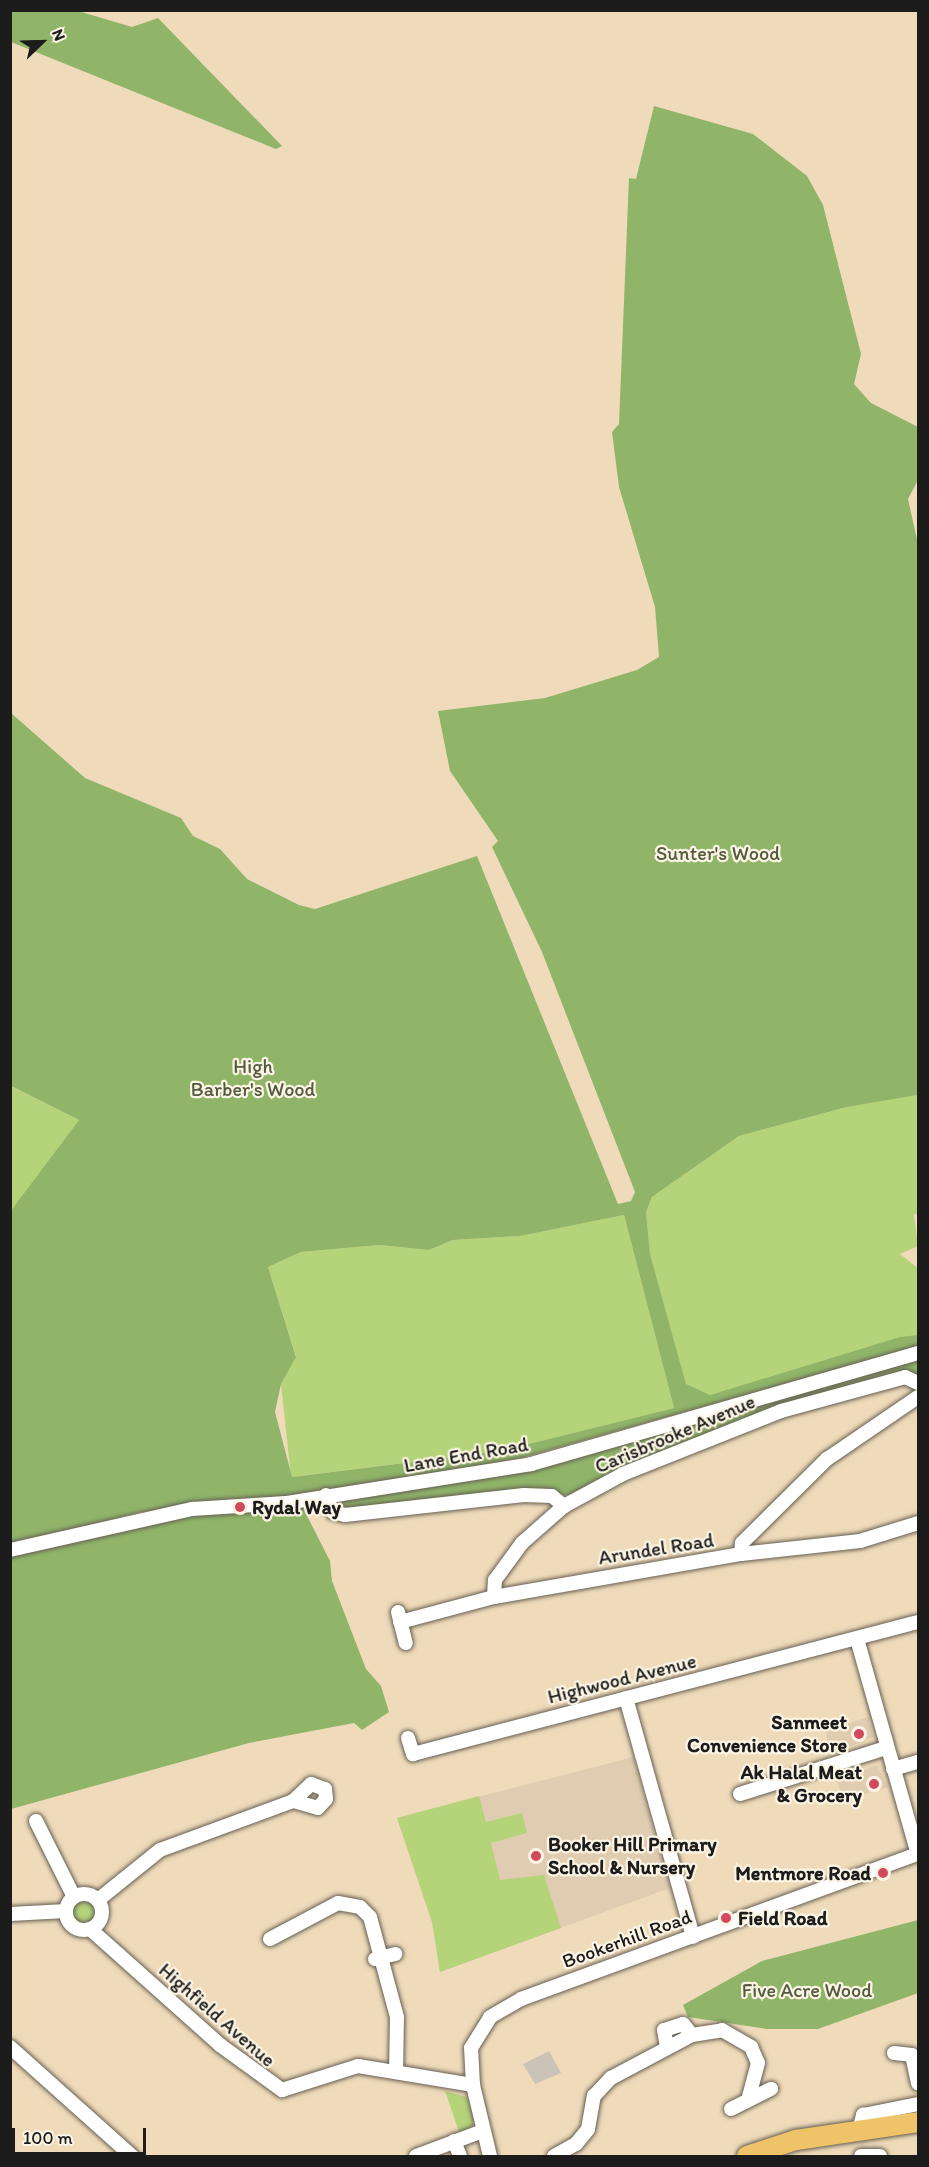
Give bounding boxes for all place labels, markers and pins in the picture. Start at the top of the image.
place label: Rydal Way [252,1495,341,1519]
marker: Rydal Way [233,1500,247,1514]
place label: Sanmeet Convenience Store [687,1710,847,1757]
marker: Sanmeet Convenience Store [852,1727,866,1741]
place label: Ak Halal Meat & Grocery [742,1760,862,1807]
marker: Ak Halal Meat & Grocery [867,1777,881,1791]
place label: Booker Hill Primary School & Nursery [548,1832,716,1879]
marker: Booker Hill Primary School & Nursery [529,1849,543,1863]
place label: Mentmore Road [735,1861,871,1885]
marker: Mentmore Road [876,1866,890,1880]
place label: Field Road [738,1906,827,1930]
marker: Field Road [719,1911,733,1925]

